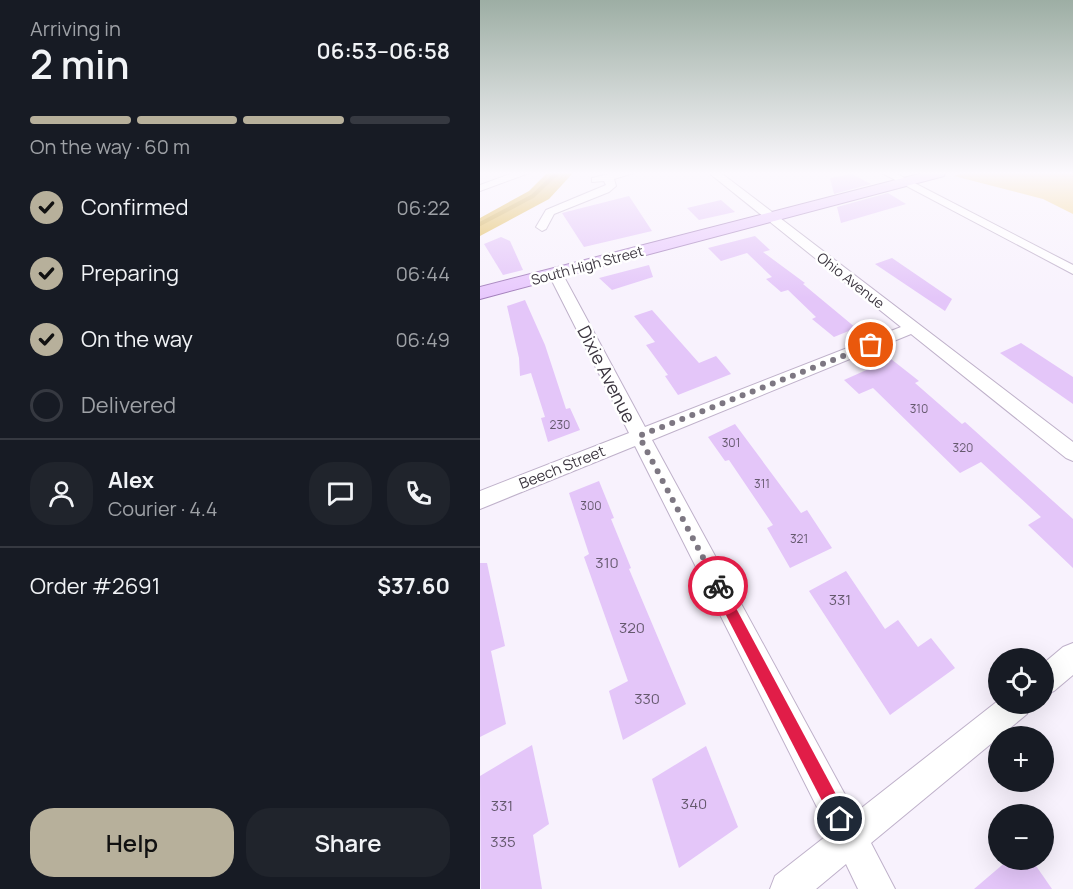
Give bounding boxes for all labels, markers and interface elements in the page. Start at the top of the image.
text: Arriving in [30,15,121,42]
text: 06:53–06:58 [317,36,450,66]
text: 2 min [30,37,129,91]
text: On the way · 60 m [30,133,190,160]
icon: check [30,191,63,224]
text: Confirmed [81,192,189,222]
text: 06:22 [397,194,450,221]
street label: South High Street [529,241,646,289]
street label: Ohio Avenue [813,248,889,312]
icon: check [30,257,63,290]
text: Preparing [81,258,179,288]
text: 06:44 [396,260,450,287]
pin [845,319,896,370]
street label: Dixie Avenue [572,321,642,427]
icon: check [30,323,63,356]
text: On the way [81,324,193,354]
text: 06:49 [395,326,450,353]
icon: bag [854,328,887,361]
text: Delivered [81,390,176,420]
house number: 310 [910,400,928,417]
house number: 230 [550,416,570,433]
house number: 301 [722,434,740,451]
house number: 320 [953,439,973,456]
street label: Beech Street [516,440,608,494]
button: person [30,462,93,525]
button: chat [309,462,372,525]
button: phone [387,462,450,525]
text: Alex [108,465,154,495]
house number: 311 [754,475,770,492]
text: Courier · 4.4 [108,495,218,522]
house number: 300 [580,497,602,514]
house number: 321 [790,530,808,547]
house number: 310 [595,552,619,573]
courier [688,556,748,616]
icon: bike [702,570,735,603]
text: Order #2691 [30,571,160,601]
text: $37.60 [377,571,450,601]
house number: 331 [829,589,851,610]
house number: 320 [619,617,645,638]
map controls [988,648,1054,870]
button: locate [988,648,1054,714]
house number: 330 [634,688,660,709]
button: + [988,726,1054,792]
house number: 340 [681,793,707,814]
pin [814,793,865,844]
house number: 331 [491,795,513,816]
icon: home [823,802,856,835]
button: − [988,804,1054,870]
button: Help [30,808,234,877]
button: Share [246,808,450,877]
house number: 335 [490,831,516,852]

